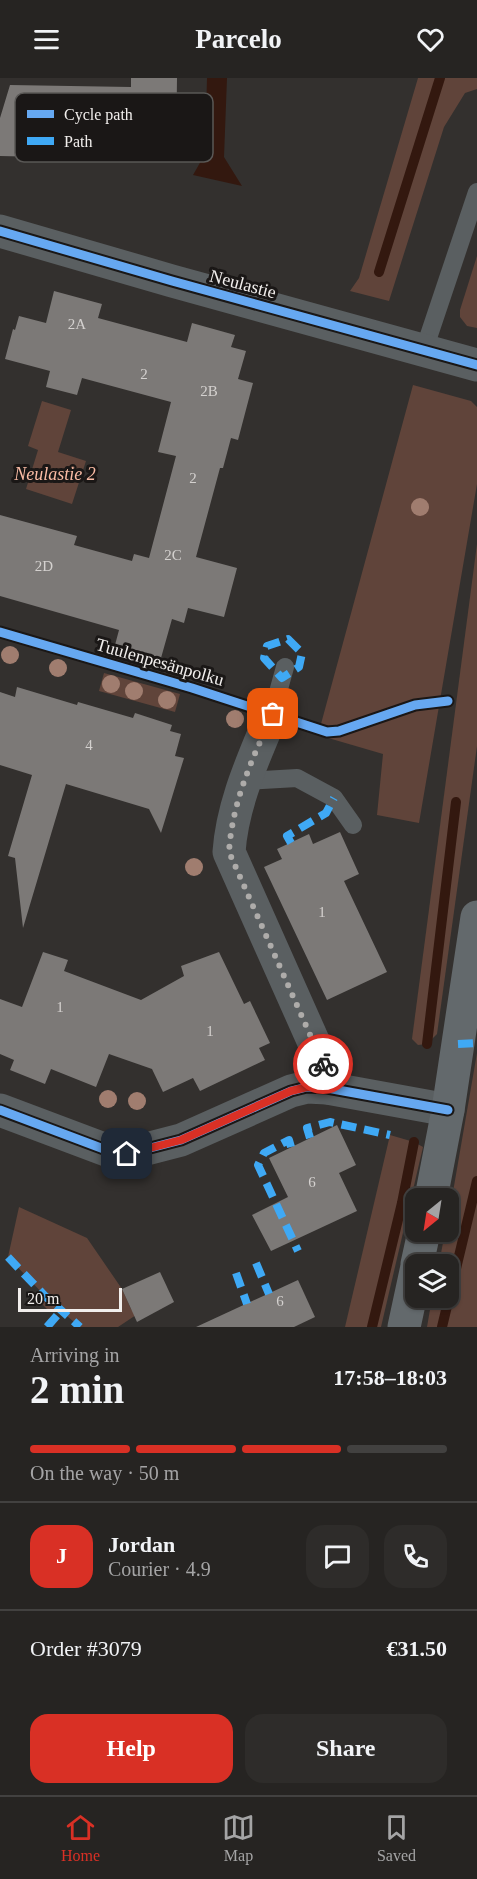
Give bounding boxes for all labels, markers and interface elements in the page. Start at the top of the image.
icon: menu [30,23,63,56]
icon: heart [414,23,447,56]
text: Parcelo [195,24,282,54]
legend [15,93,213,162]
text: Cycle path [64,106,133,124]
text: Path [64,133,92,150]
street label: Neulastie [208,266,278,302]
house number: 2A [68,316,86,332]
house number: 2 [140,366,148,382]
house number: 2B [200,383,218,399]
park label: Neulastie 2 [13,464,96,484]
house number: 2 [189,470,197,486]
house number: 2C [164,547,182,563]
house number: 2D [35,558,53,574]
street label: Tuulenpesänpolku [94,634,226,690]
pin [247,688,298,739]
icon: bag [256,697,289,730]
house number: 4 [85,737,93,753]
house number: 1 [318,904,326,920]
house number: 1 [56,999,64,1015]
house number: 1 [206,1023,214,1039]
courier [293,1034,353,1094]
icon: bike [307,1048,340,1081]
pin [101,1128,152,1179]
icon: home [110,1137,143,1170]
house number: 6 [308,1174,316,1190]
north arrow [405,1188,459,1242]
map controls [405,1188,459,1308]
button: layers [405,1254,459,1308]
scale bar [18,1285,122,1312]
text: 20 m [27,1290,59,1307]
house number: 6 [276,1293,284,1309]
text: Arriving in [30,1344,119,1366]
text: 17:58–18:03 [333,1365,447,1390]
text: 2 min [30,1368,124,1411]
text: On the way · 50 m [30,1462,179,1484]
button: chat [306,1525,369,1588]
button: phone [384,1525,447,1588]
text: Jordan [108,1532,175,1557]
text: J [56,1543,67,1568]
text: Courier · 4.9 [108,1558,211,1580]
text: Order #3079 [30,1636,142,1661]
text: €31.50 [387,1636,447,1661]
button: Help [30,1714,233,1783]
button: Share [245,1714,447,1783]
tab: Home [61,1811,100,1865]
tab: Map [222,1811,255,1865]
tab: Saved [377,1811,416,1865]

